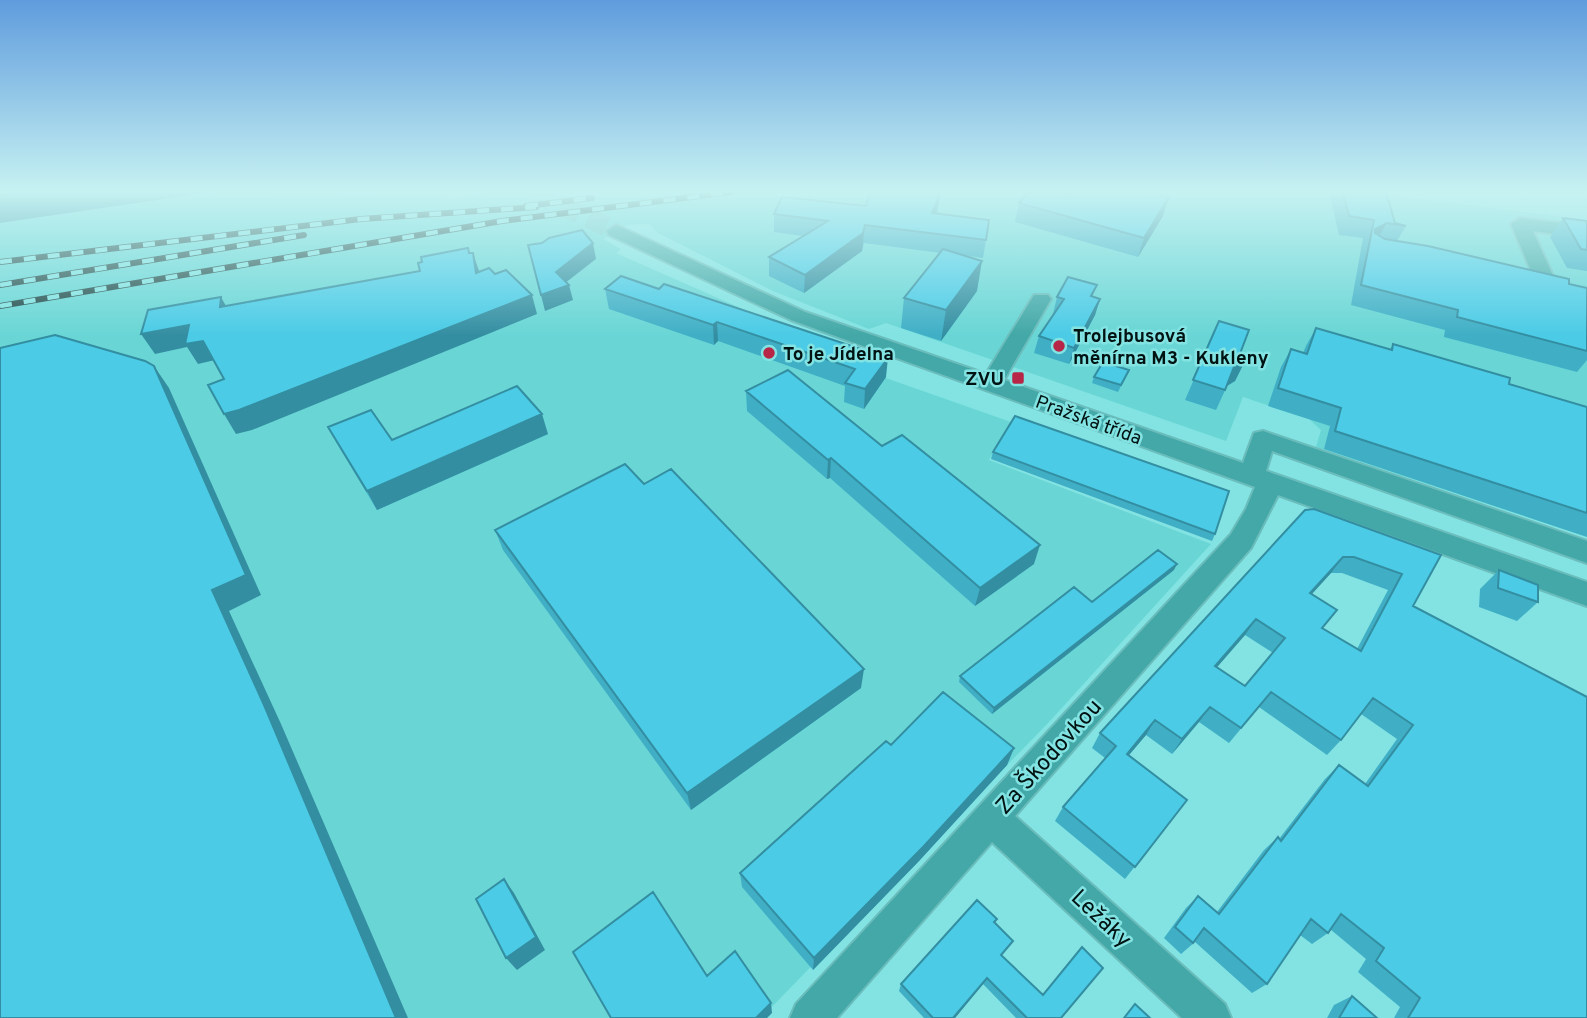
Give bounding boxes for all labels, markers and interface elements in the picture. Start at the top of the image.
place label: Trolejbusová měnírna M3 - Kukleny [1073,325,1269,371]
marker: Trolejbusová měnírna M3 - Kukleny [1051,338,1067,354]
place label: To je Jídelna [783,343,894,367]
marker: To je Jídelna [761,345,777,361]
place label: ZVU [965,368,1004,392]
marker: ZVU [1010,370,1026,386]
street label: Pražská třída [1032,391,1145,451]
street label: Za Škodovkou [989,692,1109,822]
street label: Ležáky [1064,884,1137,955]

